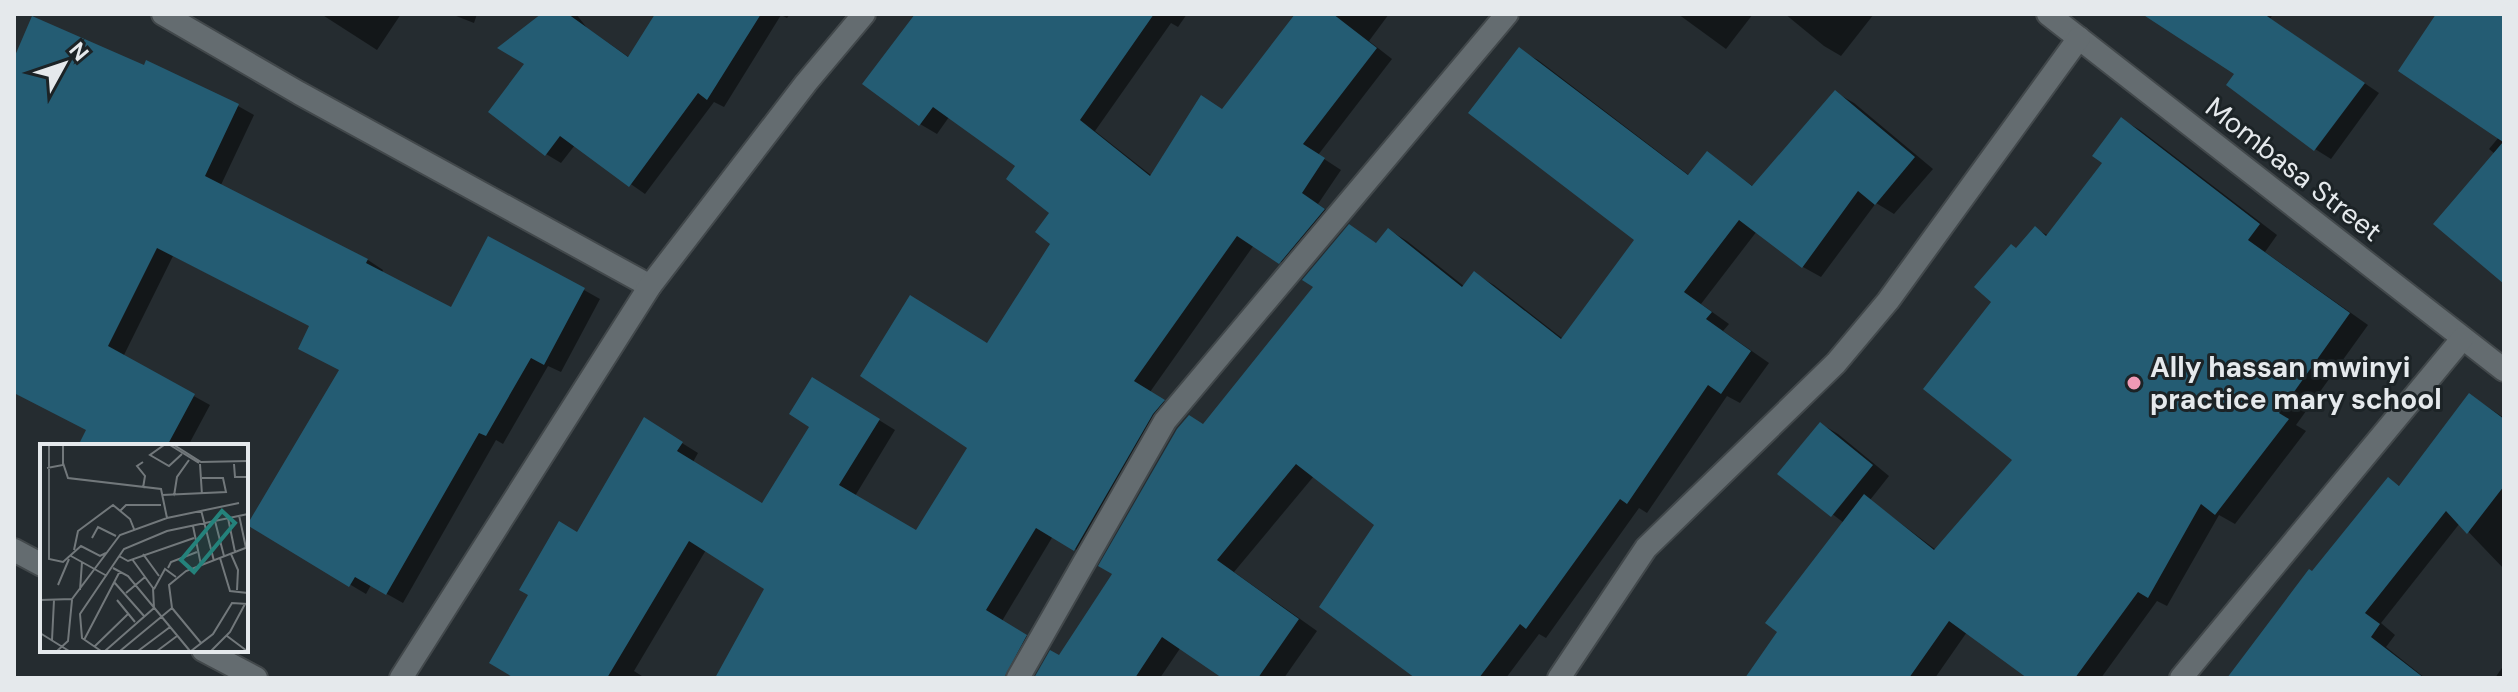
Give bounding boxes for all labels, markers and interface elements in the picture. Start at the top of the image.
north arrow [24,24,104,104]
text: N [63,36,95,67]
street label: Mombasa Street [2198,89,2389,250]
place label: Ally hassan mwinyi practice mary school [2150,349,2442,418]
marker: Ally hassan mwinyi practice mary school [2125,374,2143,392]
inset map [40,444,248,652]

